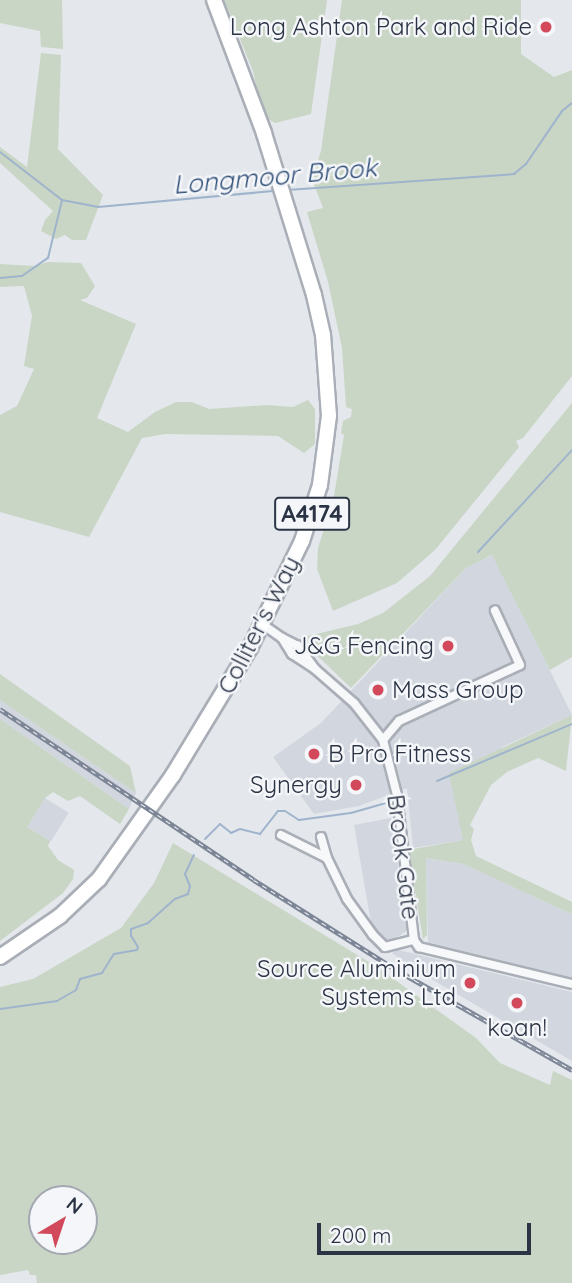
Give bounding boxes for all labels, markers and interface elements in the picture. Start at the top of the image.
place label: Long Ashton Park and Ride [230,13,532,41]
marker: Long Ashton Park and Ride [538,19,554,35]
water label: Longmoor Brook [172,152,378,200]
road number: A4174 [274,494,350,534]
street label: Colliter's Way [212,551,306,699]
place label: J&G Fencing [294,632,434,660]
marker: J&G Fencing [440,638,456,654]
place label: Mass Group [392,676,524,704]
marker: Mass Group [370,682,386,698]
place label: B Pro Fitness [328,740,471,768]
marker: B Pro Fitness [306,746,322,762]
place label: Synergy [250,771,342,799]
marker: Synergy [348,777,364,793]
street label: Brook Gate [381,793,425,921]
place label: Source Aluminium Systems Ltd [257,955,456,1011]
marker: Source Aluminium Systems Ltd [462,975,478,991]
marker: koan! [509,995,525,1011]
place label: koan! [487,1014,547,1042]
north arrow [28,1185,98,1255]
text: N [62,1192,88,1219]
scale bar [320,1210,534,1254]
text: 200 m [330,1222,392,1248]

